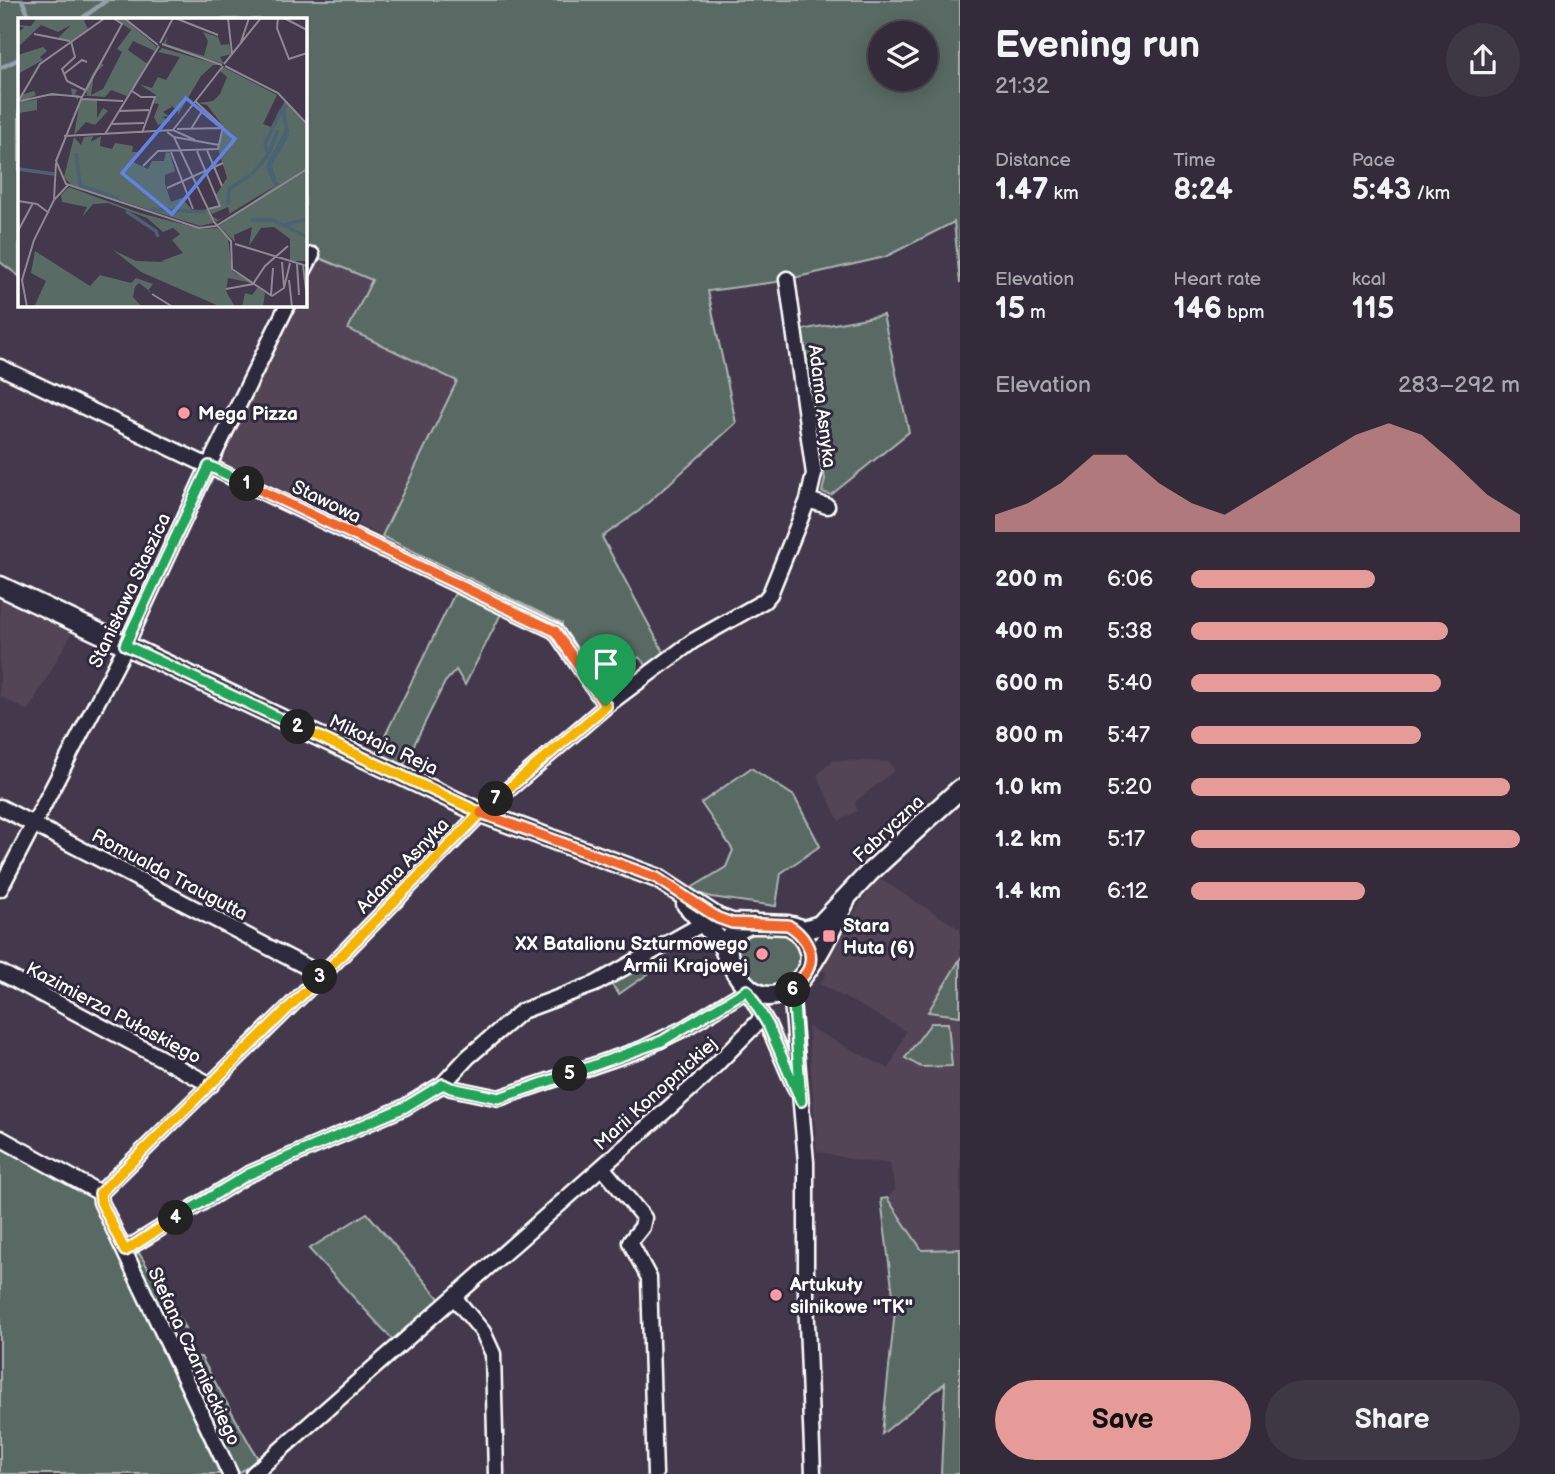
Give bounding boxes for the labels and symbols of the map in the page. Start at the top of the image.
inset map [18,18,306,306]
street label: Adama Asnyka [803,343,840,469]
place label: Mega Pizza [198,403,298,426]
marker: Mega Pizza [176,405,192,421]
pin: 1 [230,466,264,502]
street label: Stawowa [288,476,365,529]
street label: Stanisława Staszica [84,510,176,672]
pin [576,634,636,706]
pin: 2 [280,710,316,744]
street label: Mikołaja Reja [325,710,442,781]
pin: 7 [478,782,514,816]
street label: Fabryczna [849,790,929,868]
street label: Adama Asnyka [352,814,454,919]
street label: Romualda Traugutta [87,825,251,926]
place label: Stara Huta (6) [843,915,915,960]
marker: Stara Huta (6) [821,928,837,944]
place label: XX Batalionu Szturmowego Armii Krajowej [515,933,748,978]
marker: XX Batalionu Szturmowego Armii Krajowej [754,946,770,962]
street label: Kazimierza Pułaskiego [22,957,205,1069]
pin: 3 [302,960,338,995]
pin: 6 [776,972,810,1007]
street label: Marii Konopnickiej [590,1033,722,1156]
pin: 5 [552,1056,588,1092]
pin: 4 [158,1200,194,1236]
street label: Stefana Czarnieckiego [142,1264,245,1449]
place label: Artukuły silnikowe "TK" [789,1274,913,1319]
marker: Artukuły silnikowe "TK" [768,1287,784,1303]

